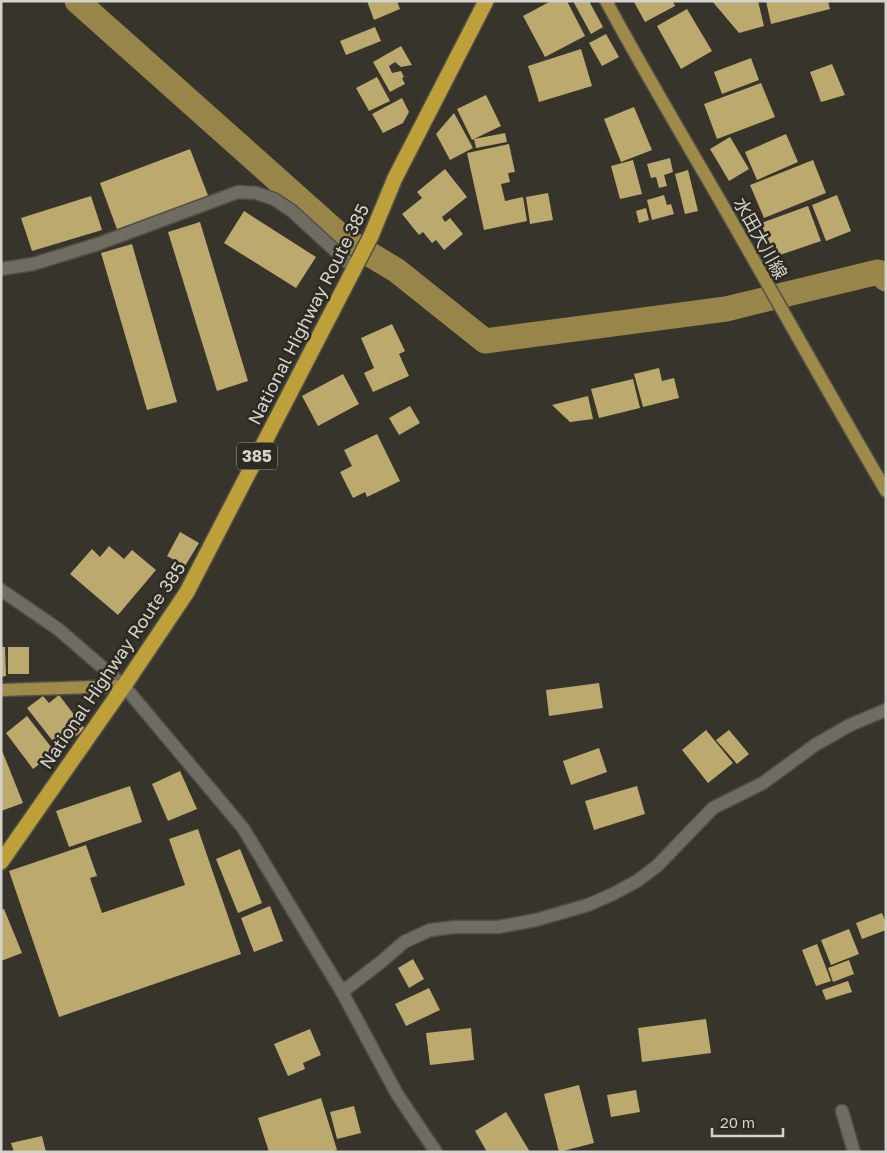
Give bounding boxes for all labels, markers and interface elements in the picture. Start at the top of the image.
street label: 水田大川線 [730,193,792,283]
street label: National Highway Route 385 [243,200,373,428]
road number: 385 [237,442,277,470]
street label: National Highway Route 385 [34,557,190,773]
scale bar [712,1106,783,1138]
text: 20 m [720,1113,755,1131]

